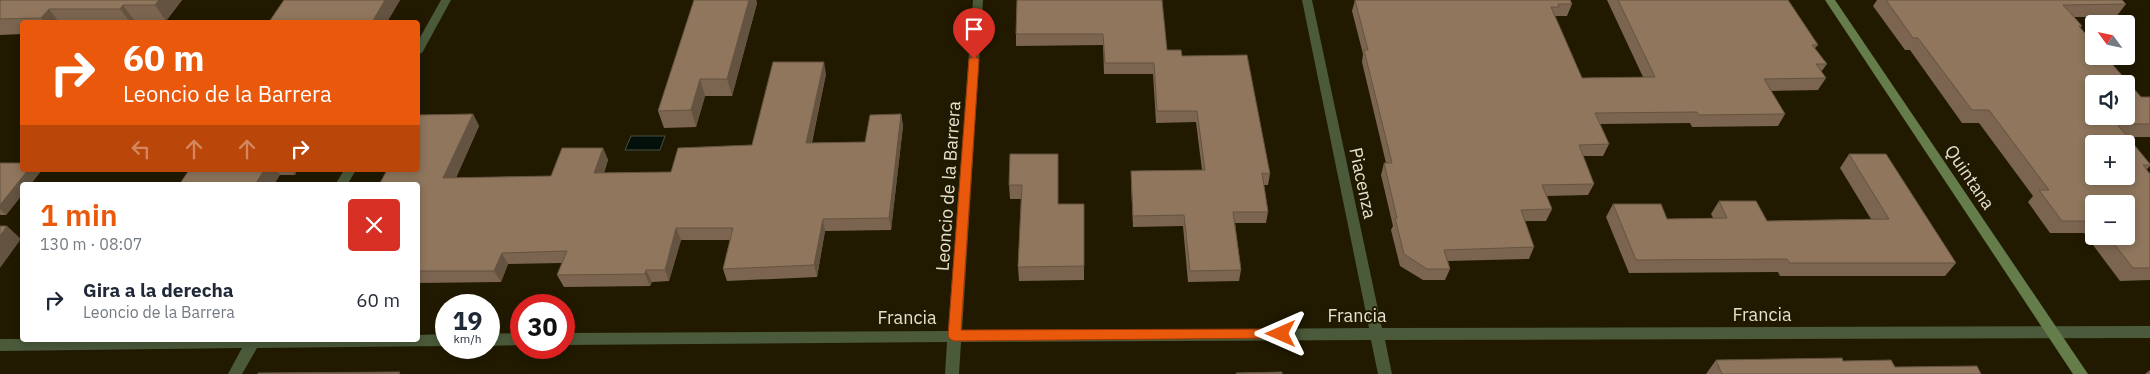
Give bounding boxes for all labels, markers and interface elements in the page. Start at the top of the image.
pin [953,8,995,59]
icon: arrive [960,15,988,43]
north arrow [2085,15,2135,65]
map controls [2085,15,2135,245]
text: 60 m [123,35,205,81]
icon: right [40,40,105,105]
button: sound [2085,75,2135,125]
text: Leoncio de la Barrera [123,79,332,108]
street label: Leoncio de la Barrera [931,100,965,272]
icon: left [127,135,155,163]
icon: ahead [180,135,208,163]
icon: ahead [233,135,261,163]
icon: right [286,135,314,163]
button: + [2085,135,2135,185]
street label: Quintana [1940,140,2000,214]
street label: Piacenza [1344,145,1382,221]
text: 1 min [40,195,118,234]
button: − [2085,195,2135,245]
button: close [348,199,400,251]
text: 130 m · 08:07 [40,234,142,254]
text: Gira a la derecha [83,278,234,302]
icon: right [40,286,68,314]
text: 60 m [356,288,400,312]
speed limit sign: 30 [510,294,575,359]
text: Leoncio de la Barrera [83,302,235,322]
street label: Francia [1732,303,1792,326]
text: 19 [452,304,483,337]
street label: Francia [1327,304,1387,327]
street label: Francia [877,306,937,329]
position arrow [1254,307,1306,359]
text: km/h [453,331,482,346]

